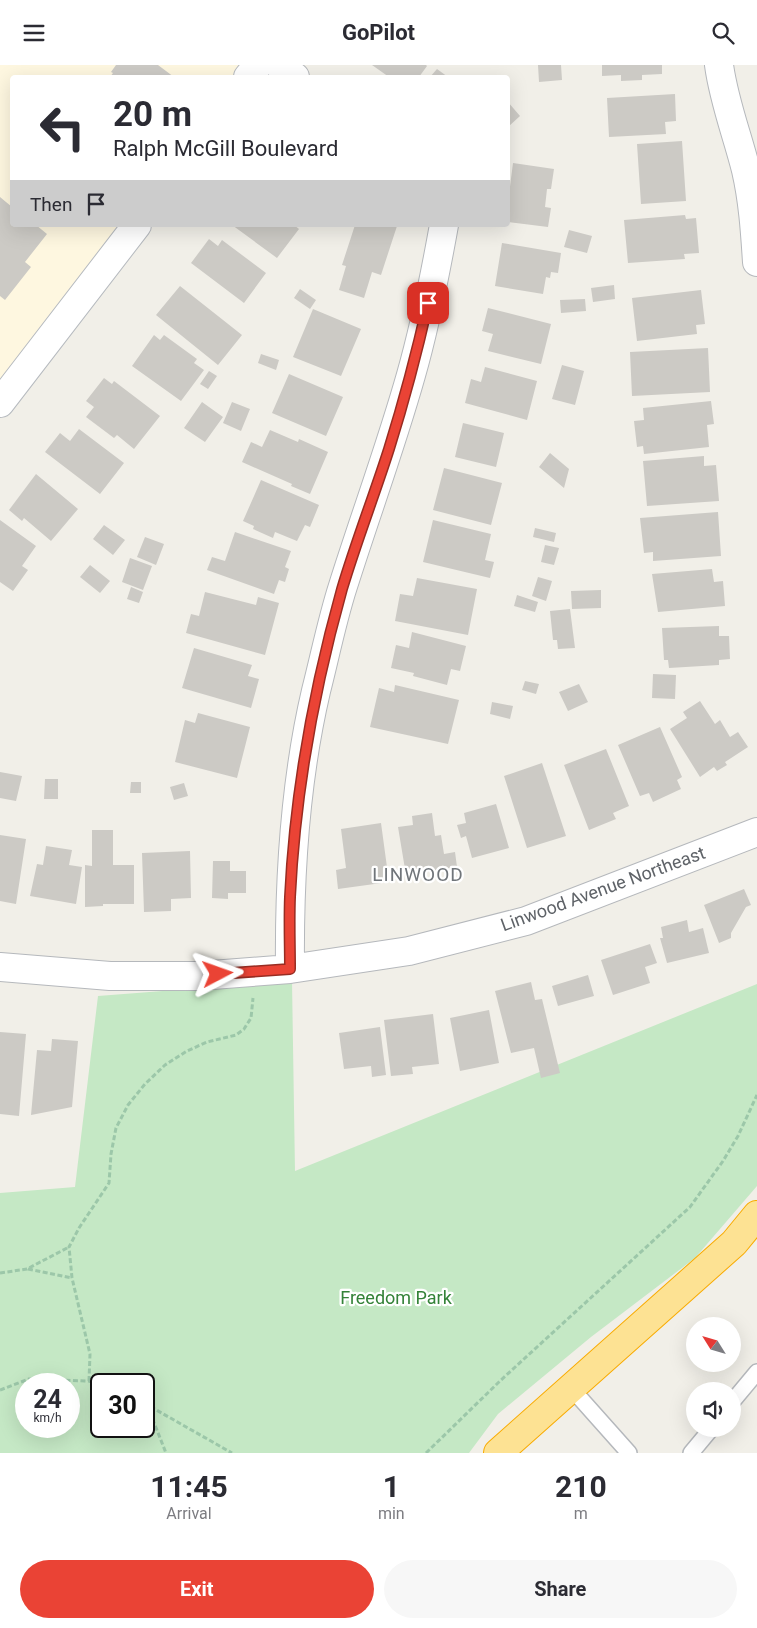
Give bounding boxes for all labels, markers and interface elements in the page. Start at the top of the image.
icon: menu [20,19,48,47]
icon: search [709,19,737,47]
text: GoPilot [342,20,415,45]
text: 20 m [113,94,192,135]
icon: left [30,95,95,160]
text: Ralph McGill Boulevard [113,136,338,161]
icon: arrive [82,190,110,218]
text: Then [30,193,72,216]
pin [407,282,449,324]
icon: arrive [414,289,442,317]
street label: Linwood Avenue Northeast [498,842,708,935]
district label: LINWOOD [372,863,464,886]
position arrow [191,947,243,999]
park label: Freedom Park [340,1287,453,1308]
north arrow [686,1317,741,1373]
map controls [686,1317,741,1437]
speed limit sign: 30 [90,1373,155,1438]
button: sound [686,1382,741,1437]
text: 24 [33,1385,62,1414]
text: km/h [33,1411,62,1425]
text: 11:45 [150,1469,228,1504]
text: 1 [383,1469,400,1504]
text: 210 [555,1469,607,1504]
text: Arrival [166,1504,212,1523]
text: min [378,1504,405,1523]
text: m [574,1504,588,1523]
button: Exit [20,1560,374,1618]
button: Share [384,1560,737,1618]

